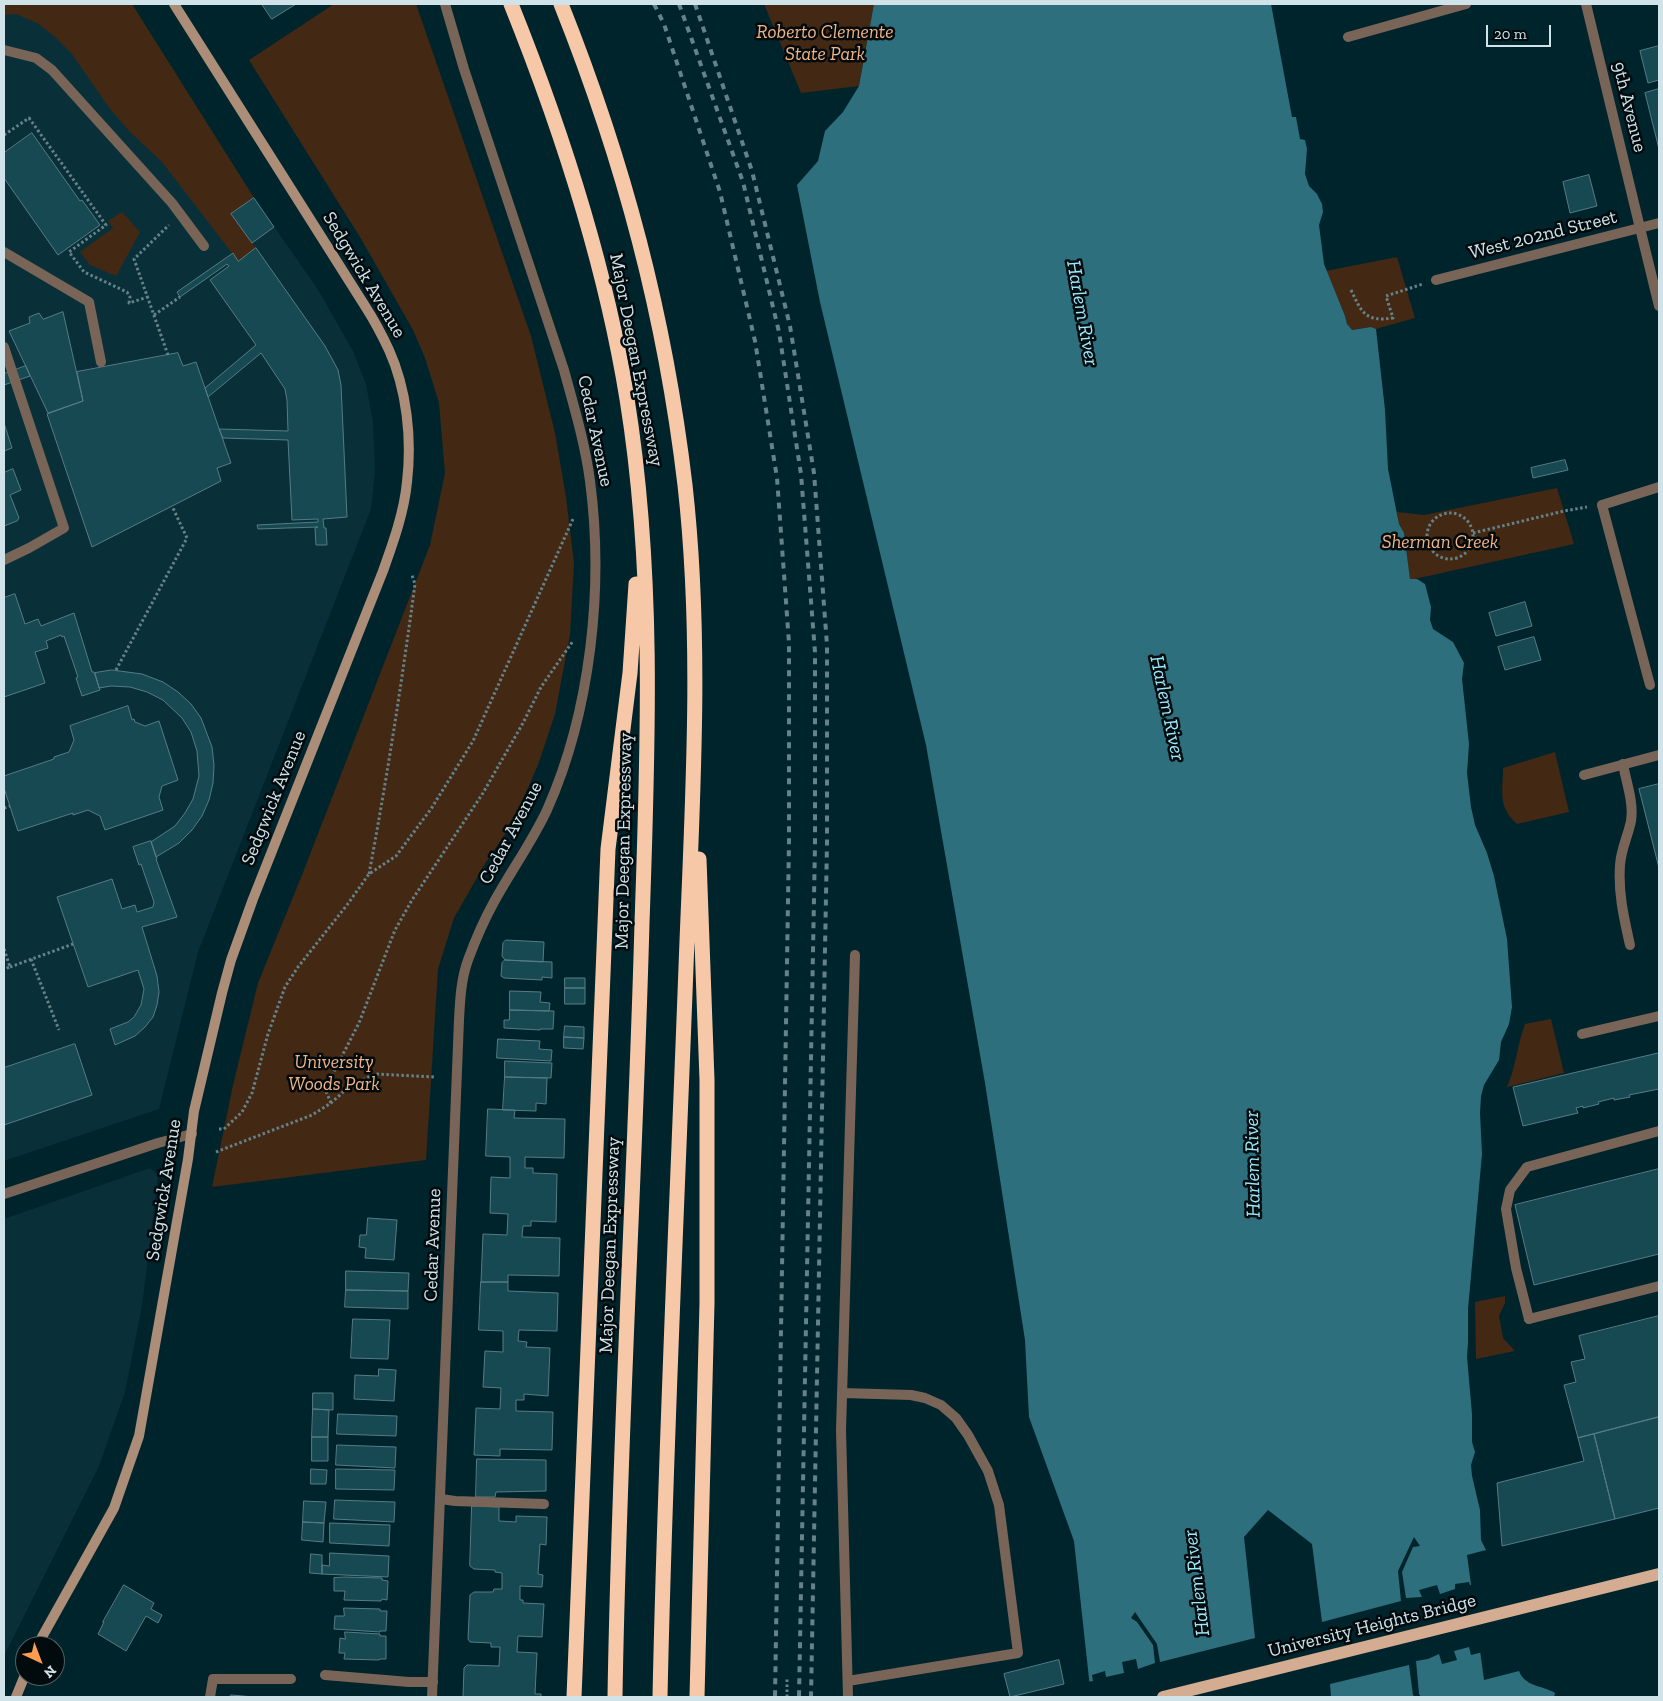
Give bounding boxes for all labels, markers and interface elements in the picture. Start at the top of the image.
scale bar [1488,15,1553,47]
park label: Roberto Clemente State Park [756,22,894,66]
text: 20 m [1494,25,1527,43]
street label: 9th Avenue [1607,59,1651,155]
street label: West 202nd Street [1467,206,1619,264]
street label: Sedgwick Avenue [317,208,411,342]
street label: Major Deegan Expressway [604,252,668,468]
water label: Harlem River [1061,258,1103,368]
street label: Cedar Avenue [572,373,618,489]
park label: Sherman Creek [1382,532,1498,554]
water label: Harlem River [1144,653,1190,763]
street label: Sedgwick Avenue [237,727,311,869]
street label: Major Deegan Expressway [611,733,637,949]
street label: Cedar Avenue [474,778,548,888]
park label: University Woods Park [288,1052,380,1096]
water label: Harlem River [1240,1110,1266,1218]
street label: Sedgwick Avenue [142,1118,186,1262]
street label: Major Deegan Expressway [595,1136,625,1354]
street label: Cedar Avenue [420,1188,446,1302]
water label: Harlem River [1179,1529,1215,1637]
street label: University Heights Bridge [1266,1589,1478,1663]
north arrow [15,1636,65,1686]
text: N [40,1662,60,1681]

